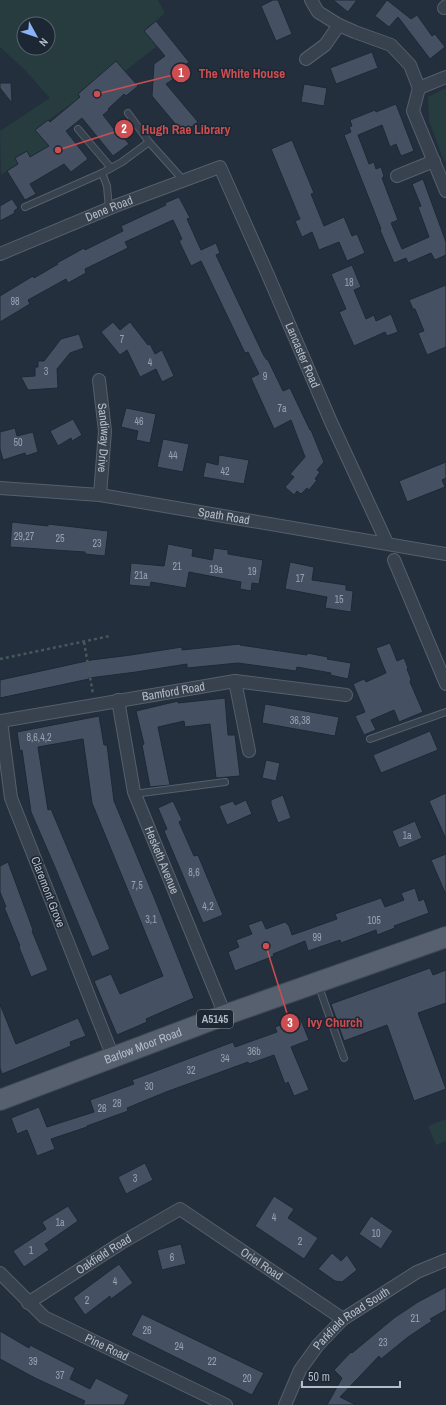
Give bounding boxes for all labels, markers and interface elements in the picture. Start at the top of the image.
north arrow [16,16,56,56]
text: N [36,35,51,49]
callout: The White House [171,61,294,86]
text: 1 [178,65,184,81]
text: The White House [199,65,285,82]
callout: Hugh Rae Library [114,116,239,141]
text: 2 [121,121,127,137]
text: Hugh Rae Library [142,121,230,138]
street label: Dene Road [83,192,135,226]
house number: 18 [344,276,354,289]
house number: 98 [10,295,20,308]
street label: Lancaster Road [281,320,323,390]
house number: 7 [120,333,125,346]
house number: 4 [148,356,153,369]
house number: 3 [44,365,49,378]
house number: 9 [263,370,268,383]
street label: Sandiway Drive [94,402,113,473]
house number: 7a [277,402,287,415]
house number: 46 [134,415,144,428]
house number: 50 [13,436,23,449]
house number: 44 [168,449,178,462]
house number: 42 [220,465,230,478]
street label: Spath Road [197,504,251,528]
house number: 29,27 [14,530,35,543]
house number: 25 [55,532,65,545]
house number: 23 [92,537,102,550]
house number: 21 [172,560,182,573]
house number: 19a [209,563,223,576]
house number: 19 [247,565,257,578]
house number: 21a [134,569,148,582]
house number: 17 [295,572,305,585]
house number: 15 [334,593,344,606]
street label: Bamford Road [141,678,206,705]
house number: 36,38 [290,714,311,727]
house number: 8,6,4,2 [26,731,52,744]
street label: Hesketh Avenue [141,824,183,896]
house number: 1a [402,829,412,842]
street label: Claremont Grove [27,854,69,930]
house number: 8,6 [188,866,200,879]
house number: 7,5 [131,879,143,892]
house number: 4,2 [202,900,214,913]
house number: 3,1 [145,913,157,926]
house number: 105 [367,914,381,927]
house number: 99 [312,931,322,944]
road number: A5145 [197,1010,233,1028]
callout: Ivy Church [280,1010,371,1035]
text: Ivy Church [307,1014,363,1031]
text: 3 [287,1015,293,1031]
street label: Barlow Moor Road [102,1024,184,1068]
house number: 36b [247,1045,261,1058]
house number: 34 [220,1052,230,1065]
house number: 32 [186,1064,196,1077]
house number: 30 [144,1080,154,1093]
house number: 28 [112,1097,122,1110]
house number: 26 [97,1102,107,1115]
house number: 3 [133,1172,138,1185]
house number: 4 [272,1211,277,1224]
house number: 1a [55,1216,65,1229]
house number: 10 [371,1227,381,1240]
street label: Oakfield Road [73,1231,134,1278]
house number: 2 [298,1235,303,1248]
house number: 1 [29,1244,34,1257]
street label: Oriel Road [237,1244,286,1284]
house number: 6 [170,1251,175,1264]
house number: 4 [113,1275,118,1288]
street label: Parkfield Road South [309,1283,393,1353]
house number: 2 [85,1294,90,1307]
house number: 21 [410,1312,420,1325]
house number: 26 [142,1324,152,1337]
street label: Pine Road [82,1330,131,1365]
house number: 23 [378,1336,388,1349]
house number: 24 [174,1340,184,1353]
house number: 39 [28,1355,38,1368]
house number: 22 [207,1355,217,1368]
scale bar [302,1363,400,1389]
house number: 37 [55,1369,65,1382]
text: 50 m [308,1369,330,1385]
house number: 20 [242,1372,252,1385]

